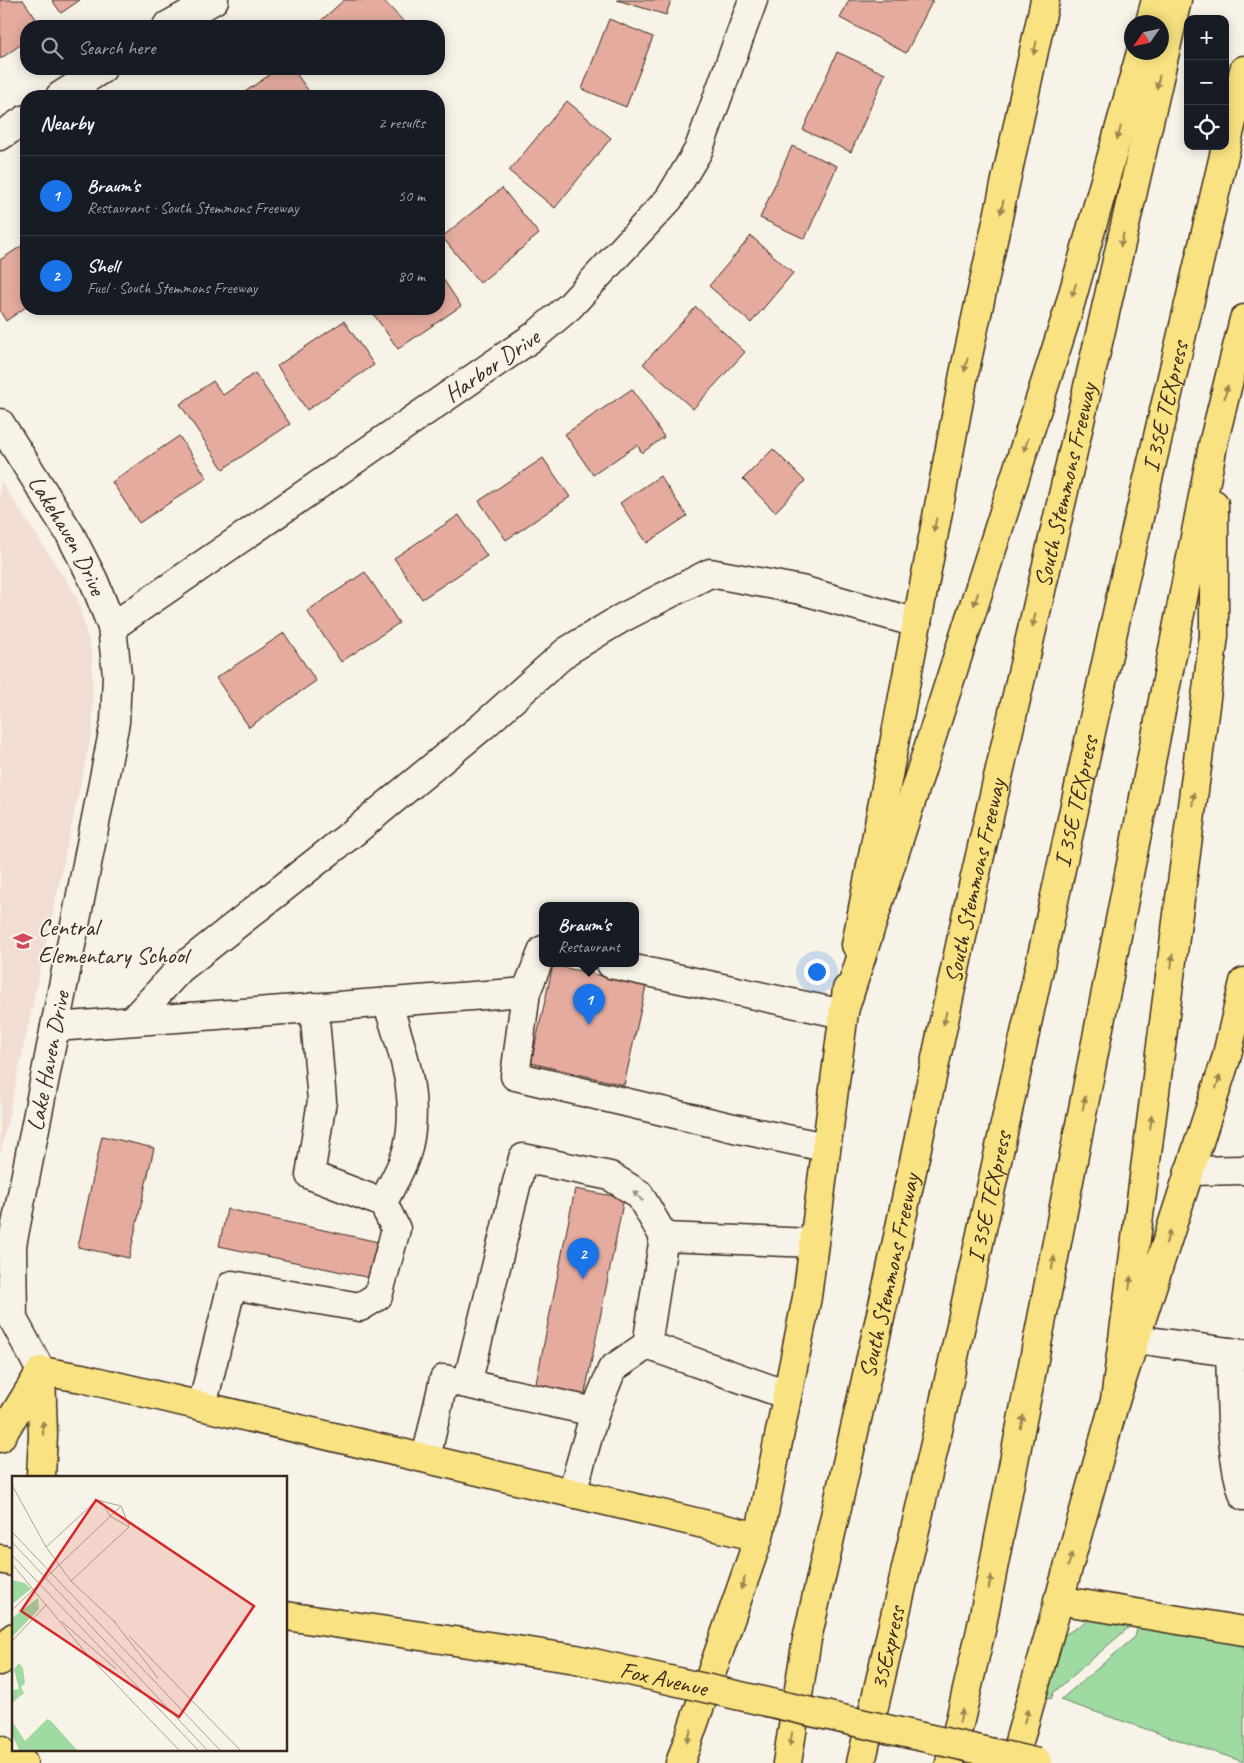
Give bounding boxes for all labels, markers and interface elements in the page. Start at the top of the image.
north arrow [1124,15,1169,60]
map controls [1184,15,1229,150]
button: + [1184,15,1229,60]
search box [20,20,445,75]
icon: search [38,34,66,62]
text: Search here [78,36,155,60]
one-way arrow [1031,40,1039,55]
button: − [1184,60,1229,105]
one-way arrow [1154,74,1162,89]
button: locate [1184,105,1229,150]
text: Nearby [40,110,93,136]
text: 2 results [378,113,425,133]
one-way arrow [1114,126,1122,141]
text: Braum's [87,174,140,198]
text: 1 [52,186,60,206]
text: 50 m [398,186,425,206]
text: Restaurant · South Stemmons Freeway [87,198,298,218]
one-way arrow [998,199,1006,214]
one-way arrow [1118,232,1126,247]
text: Shell [87,254,119,278]
text: 2 [52,266,60,286]
text: 80 m [398,266,425,286]
text: Fuel · South Stemmons Freeway [87,278,257,298]
one-way arrow [1070,282,1078,297]
street label: Harbor Drive [438,321,547,409]
street label: I 35E TEXpress [1135,336,1195,475]
one-way arrow [962,358,970,373]
street label: South Stemmons Freeway [1027,379,1104,590]
one-way arrow [1222,385,1230,400]
one-way arrow [1021,437,1029,452]
street label: Lakehaven Drive [22,469,114,601]
one-way arrow [931,517,939,533]
one-way arrow [972,592,979,607]
one-way arrow [1030,612,1038,628]
street label: I 35E TEXpress [1047,731,1105,870]
street label: South Stemmons Freeway [938,774,1013,986]
one-way arrow [1189,791,1197,807]
popup [539,902,639,967]
place label: Central Elementary School [38,912,192,970]
text: Braum's [558,913,611,937]
school or university icon: Central Elementary School [12,930,34,952]
text: Restaurant [558,937,620,957]
one-way arrow [1168,952,1176,968]
your location [804,959,830,985]
pin: 1 [573,984,605,1025]
street label: Lake Haven Drive [20,987,77,1133]
one-way arrow [941,1010,949,1025]
one-way arrow [1215,1075,1222,1090]
one-way arrow [1081,1095,1089,1111]
one-way arrow [1147,1113,1155,1129]
street label: I 35E TEXpress [960,1126,1018,1265]
street label: South Stemmons Freeway [852,1169,926,1381]
one-way arrow [632,1191,644,1203]
one-way arrow [1165,1229,1172,1244]
pin: 2 [567,1238,599,1279]
one-way arrow [1049,1255,1057,1270]
one-way arrow [1127,1275,1135,1291]
one-way arrow [1018,1414,1026,1430]
one-way arrow [39,1420,47,1436]
inset map [12,1476,288,1750]
one-way arrow [1066,1552,1074,1567]
one-way arrow [987,1573,995,1589]
one-way arrow [739,1575,746,1590]
street label: 35Express [863,1602,912,1693]
street label: Fox Avenue [617,1654,712,1704]
one-way arrow [957,1708,965,1723]
one-way arrow [1022,1708,1030,1723]
one-way arrow [685,1729,693,1744]
one-way arrow [786,1731,794,1747]

